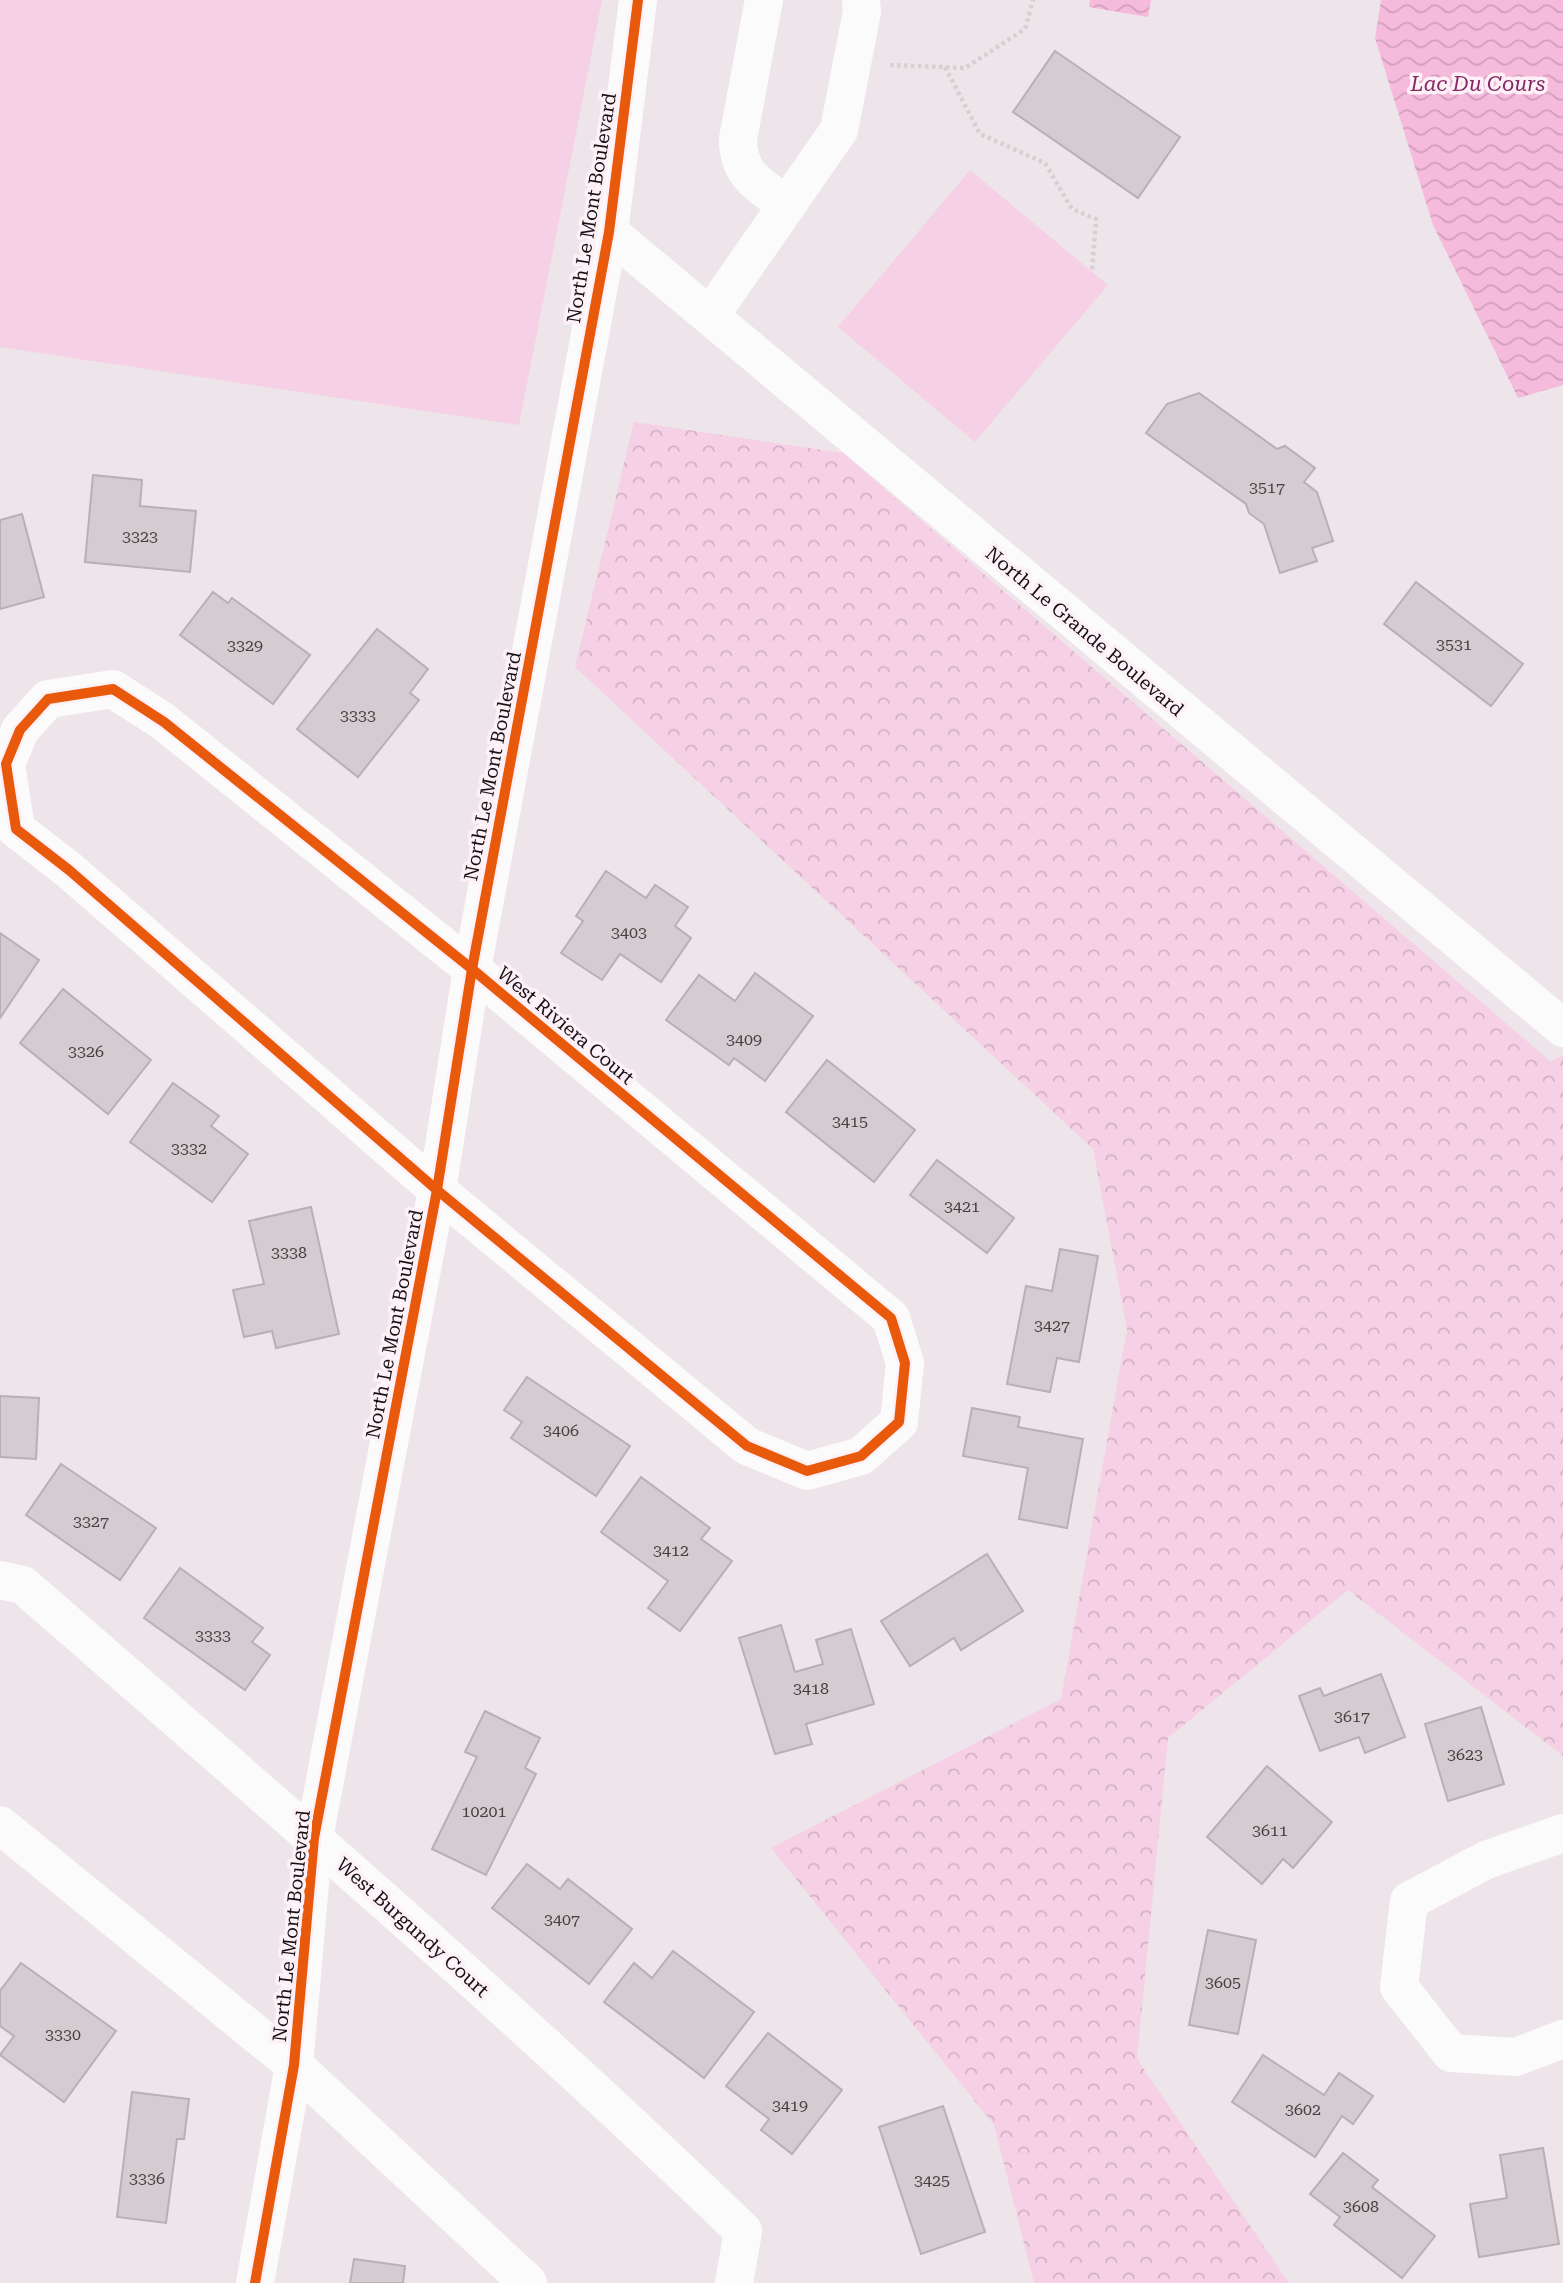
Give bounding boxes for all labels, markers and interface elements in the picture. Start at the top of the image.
water label: Lac Du Cours [1410,72,1546,96]
street label: North Le Mont Boulevard [562,91,621,325]
house number: 3517 [1249,478,1285,497]
house number: 3323 [122,527,158,546]
street label: North Le Grande Boulevard [981,542,1188,721]
house number: 3531 [1436,635,1472,654]
house number: 3329 [227,636,263,655]
street label: North Le Mont Boulevard [459,650,526,883]
house number: 3333 [340,706,376,725]
house number: 3403 [611,923,647,942]
street label: West Riviera Court [493,961,639,1089]
house number: 3409 [726,1030,762,1049]
house number: 3326 [68,1042,104,1061]
house number: 3415 [832,1112,868,1131]
house number: 3332 [171,1139,207,1158]
house number: 3421 [944,1197,980,1216]
street label: North Le Mont Boulevard [361,1208,428,1441]
house number: 3338 [271,1243,307,1262]
house number: 3427 [1034,1316,1070,1335]
house number: 3406 [543,1421,579,1440]
house number: 3327 [73,1512,109,1531]
house number: 3412 [653,1541,689,1560]
house number: 3333 [195,1626,231,1645]
house number: 3418 [793,1679,829,1698]
house number: 3617 [1334,1707,1370,1726]
house number: 3623 [1447,1745,1483,1764]
house number: 10201 [462,1802,506,1821]
street label: North Le Mont Boulevard [268,1809,315,2043]
house number: 3611 [1252,1821,1288,1840]
street label: West Burgundy Court [332,1853,494,2002]
house number: 3407 [544,1910,580,1929]
house number: 3605 [1205,1973,1241,1992]
house number: 3330 [45,2025,81,2044]
house number: 3419 [772,2096,808,2115]
house number: 3602 [1285,2100,1321,2119]
house number: 3336 [129,2169,165,2188]
house number: 3425 [914,2171,950,2190]
house number: 3608 [1343,2197,1379,2216]

